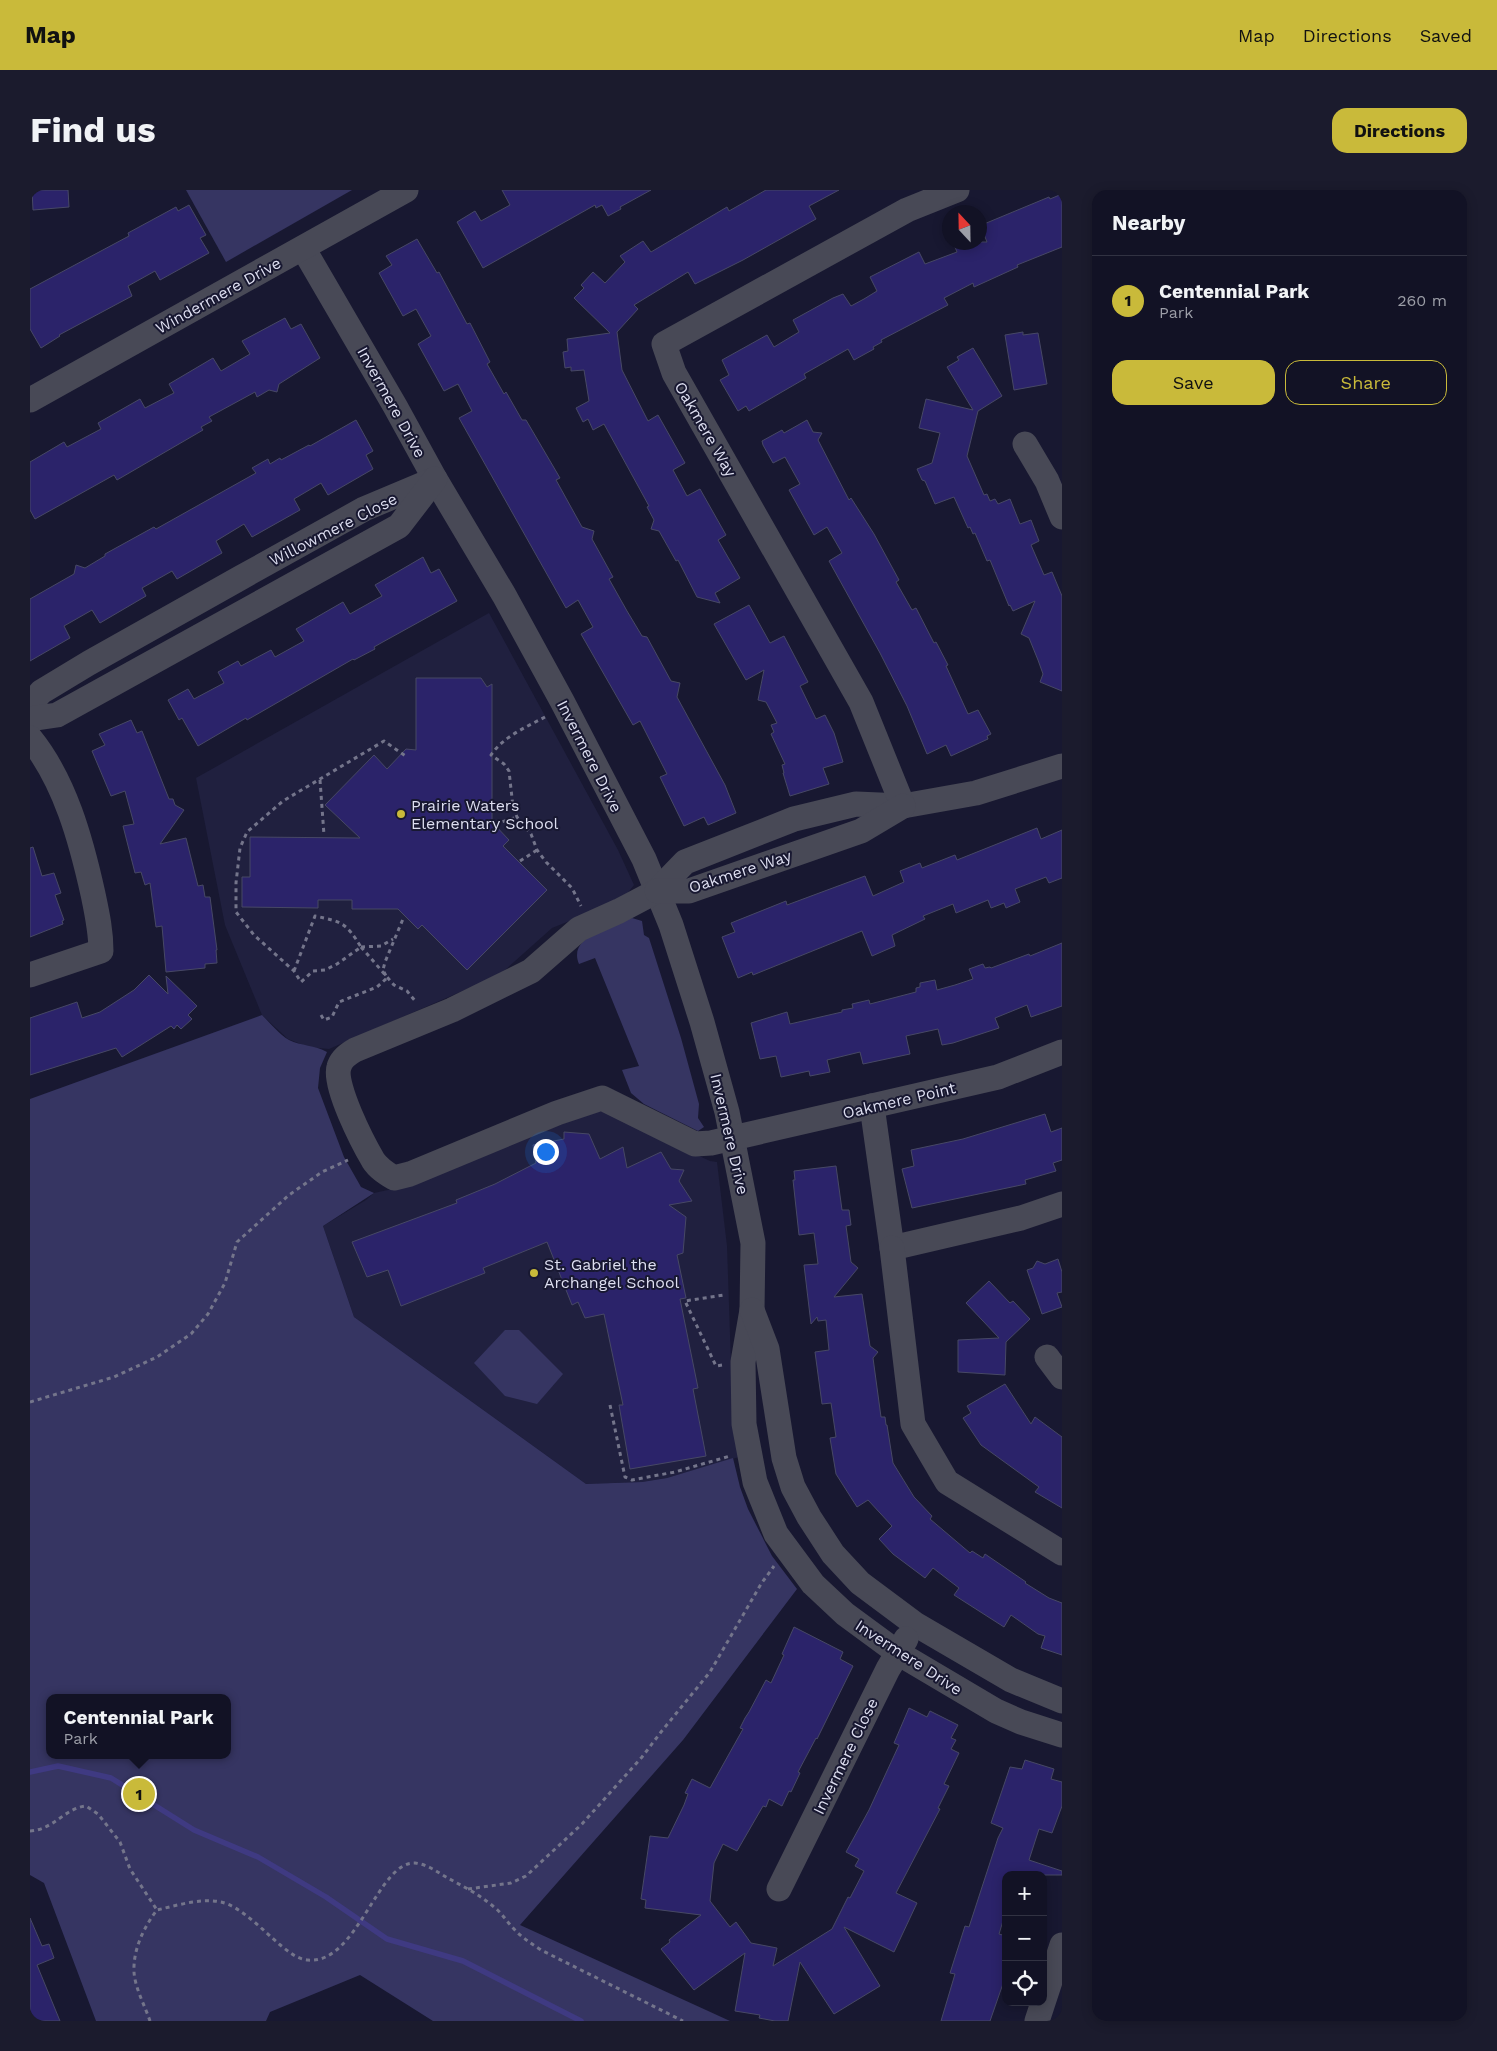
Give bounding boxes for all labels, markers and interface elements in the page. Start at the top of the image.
text: Map [25,21,76,49]
text: Map [1238,25,1275,46]
text: Directions [1303,25,1392,46]
text: Saved [1420,25,1472,46]
button: Directions [1332,108,1467,153]
text: Find us [30,109,156,151]
north arrow [942,205,987,250]
text: Nearby [1112,210,1185,235]
street label: Windermere Drive [152,253,284,338]
text: Centennial Park [1159,280,1309,303]
text: 1 [1125,291,1131,310]
text: 260 m [1397,291,1447,310]
text: Park [1159,303,1193,322]
street label: Invermere Drive [353,344,430,461]
button: Save [1112,360,1275,405]
button: Share [1285,360,1447,405]
street label: Oakmere Way [671,378,741,481]
street label: Willowmere Close [266,489,400,570]
street label: Invermere Drive [553,697,626,816]
place label: Prairie Waters Elementary School [411,796,559,833]
marker: Prairie Waters Elementary School [395,808,407,820]
street label: Oakmere Way [686,846,795,897]
street label: Invermere Drive [706,1072,753,1197]
street label: Oakmere Point [841,1078,958,1123]
your location [533,1139,559,1165]
place label: St. Gabriel the Archangel School [544,1255,680,1292]
marker: St. Gabriel the Archangel School [528,1267,540,1279]
street label: Invermere Drive [852,1616,966,1699]
popup [46,1694,231,1759]
street label: Invermere Close [809,1695,882,1817]
text: Centennial Park [63,1706,214,1729]
text: Park [63,1729,98,1748]
pin: 1 [123,1775,155,1813]
map controls [1002,1871,1047,2006]
button: + [1002,1871,1047,1916]
button: − [1002,1916,1047,1961]
button: locate [1002,1961,1047,2006]

